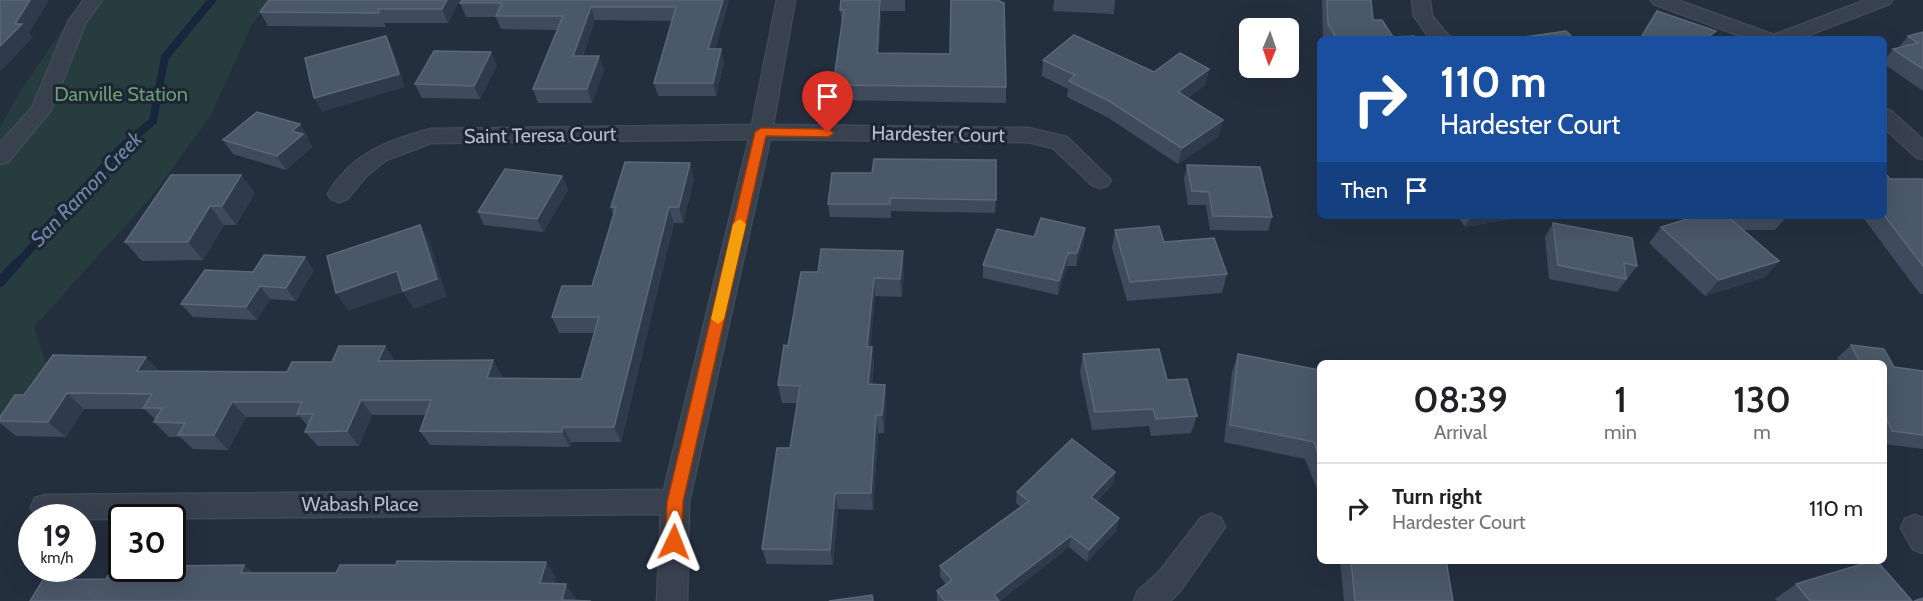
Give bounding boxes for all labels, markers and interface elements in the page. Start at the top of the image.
north arrow [1239,18,1299,78]
map controls [1239,18,1299,78]
text: 110 m [1440,56,1547,108]
icon: right [1341,60,1419,138]
pin [802,71,853,133]
icon: arrive [811,80,844,113]
park label: Danville Station [54,82,188,106]
text: Hardester Court [1440,108,1620,141]
street label: Hardester Court [871,121,1005,147]
street label: Saint Teresa Court [464,122,617,148]
water label: San Ramon Creek [25,126,148,252]
icon: arrive [1400,174,1433,207]
text: Then [1341,177,1388,204]
text: 08:39 [1413,377,1508,421]
text: 1 [1614,377,1627,421]
text: 130 [1733,377,1791,421]
text: Arrival [1434,420,1487,444]
text: min [1604,420,1637,444]
text: m [1753,420,1771,444]
text: Turn right [1392,483,1482,510]
street label: Wabash Place [302,492,418,516]
icon: right [1341,492,1374,525]
text: 110 m [1809,495,1863,522]
speed limit sign: 30 [108,504,186,582]
position arrow [642,510,706,574]
text: Hardester Court [1392,510,1526,534]
text: 19 [43,517,71,554]
text: km/h [41,549,73,567]

